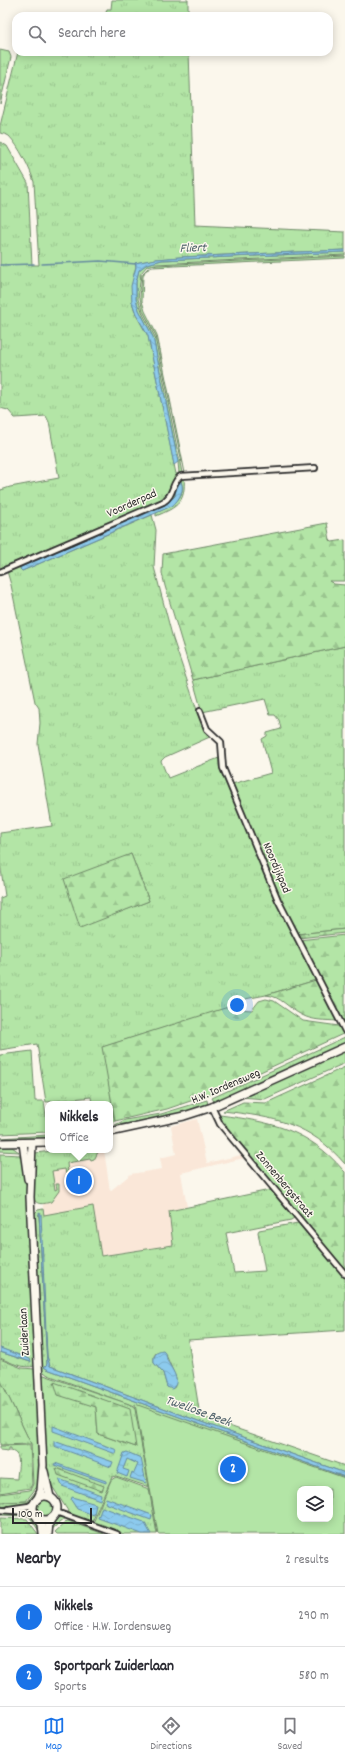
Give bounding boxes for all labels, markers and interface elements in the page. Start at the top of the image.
search box [12,12,333,56]
icon: search [26,23,48,45]
text: Search here [58,23,126,45]
water label: Fliert [179,239,208,259]
street label: Voorderpad [104,485,160,523]
street label: Noordijkpad [258,840,294,896]
your location [227,995,247,1015]
street label: H.W. Iordensweg [189,1065,263,1109]
popup [45,1101,113,1153]
text: Nikkels [60,1107,98,1129]
text: Office [60,1129,89,1148]
street label: Zonnenbergstraat [251,1148,317,1222]
pin: 1 [66,1166,92,1196]
street label: Zuiderlaan [15,1307,35,1356]
water label: Twellose Beek [163,1391,235,1433]
pin: 2 [220,1454,246,1484]
map controls [297,1486,333,1522]
button: layers [297,1486,333,1522]
scale bar [12,1506,92,1525]
text: 100 m [18,1507,42,1523]
text: Nearby [16,1548,60,1572]
text: 2 results [285,1551,329,1570]
text: Nikkels [54,1596,93,1618]
text: 1 [28,1607,30,1626]
text: 290 m [298,1607,329,1626]
text: Office · H.W. Iordensweg [54,1618,171,1637]
text: Sportpark Zuiderlaan [54,1656,174,1678]
text: 2 [26,1667,32,1686]
text: 580 m [299,1667,329,1686]
text: Sports [54,1678,87,1697]
tab: Map [43,1715,65,1755]
tab: Directions [150,1715,192,1755]
tab: Saved [278,1715,302,1755]

